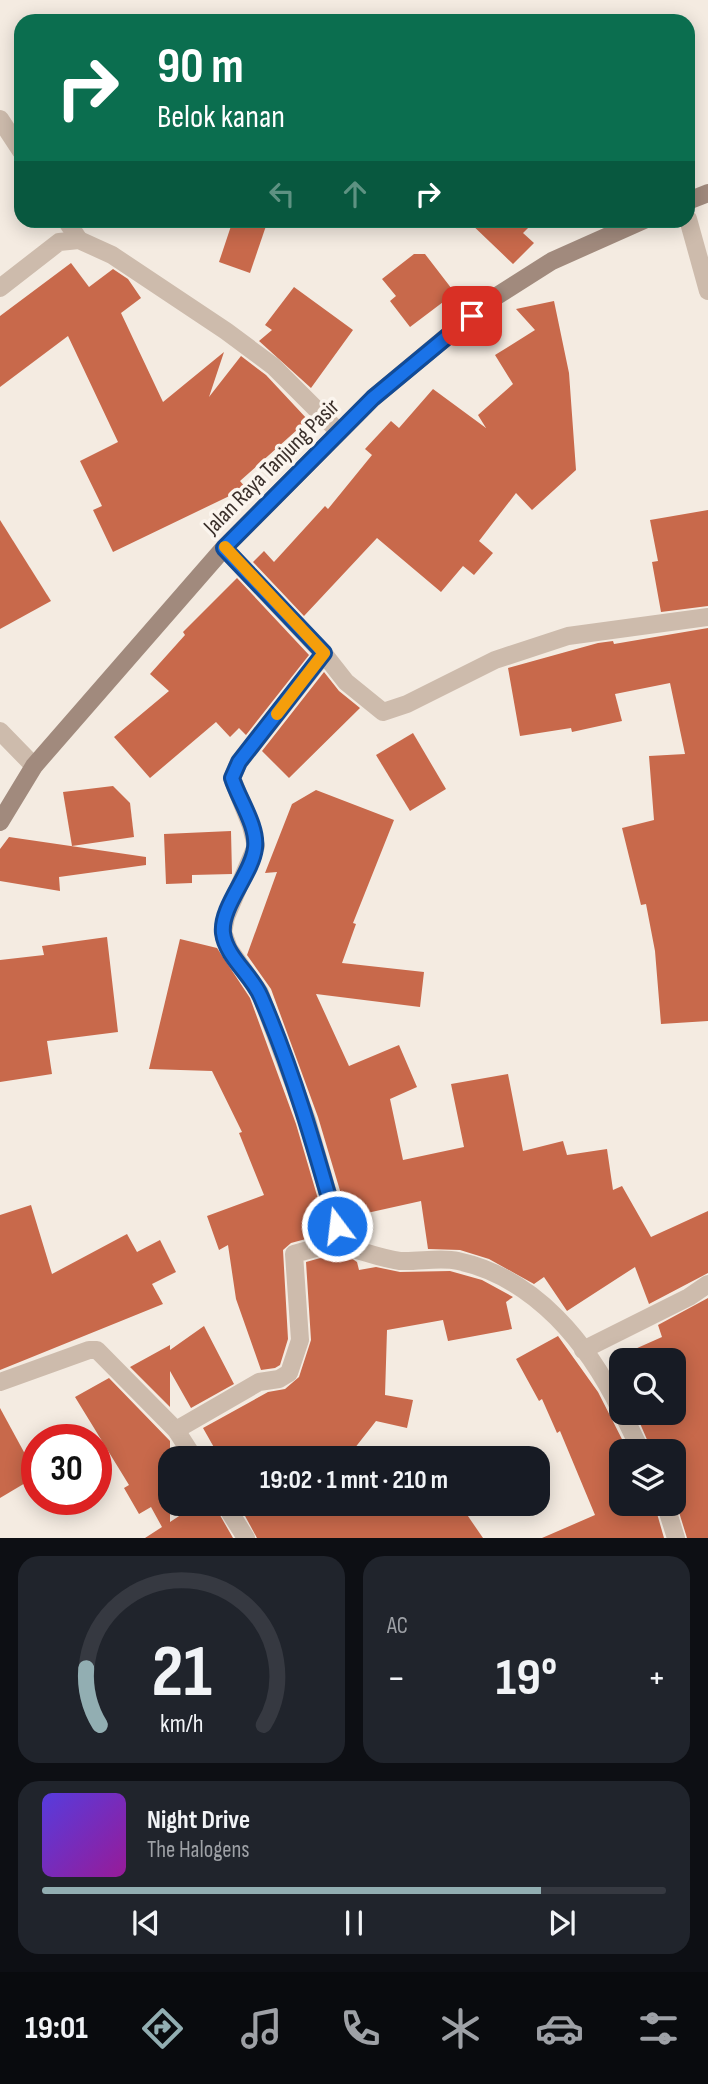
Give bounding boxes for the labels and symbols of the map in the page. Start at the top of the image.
pin [442,286,502,346]
street label: Jalan Raya Tanjung Pasir [197,393,346,541]
position arrow [300,1189,374,1263]
speed limit sign: 30 [21,1424,112,1515]

